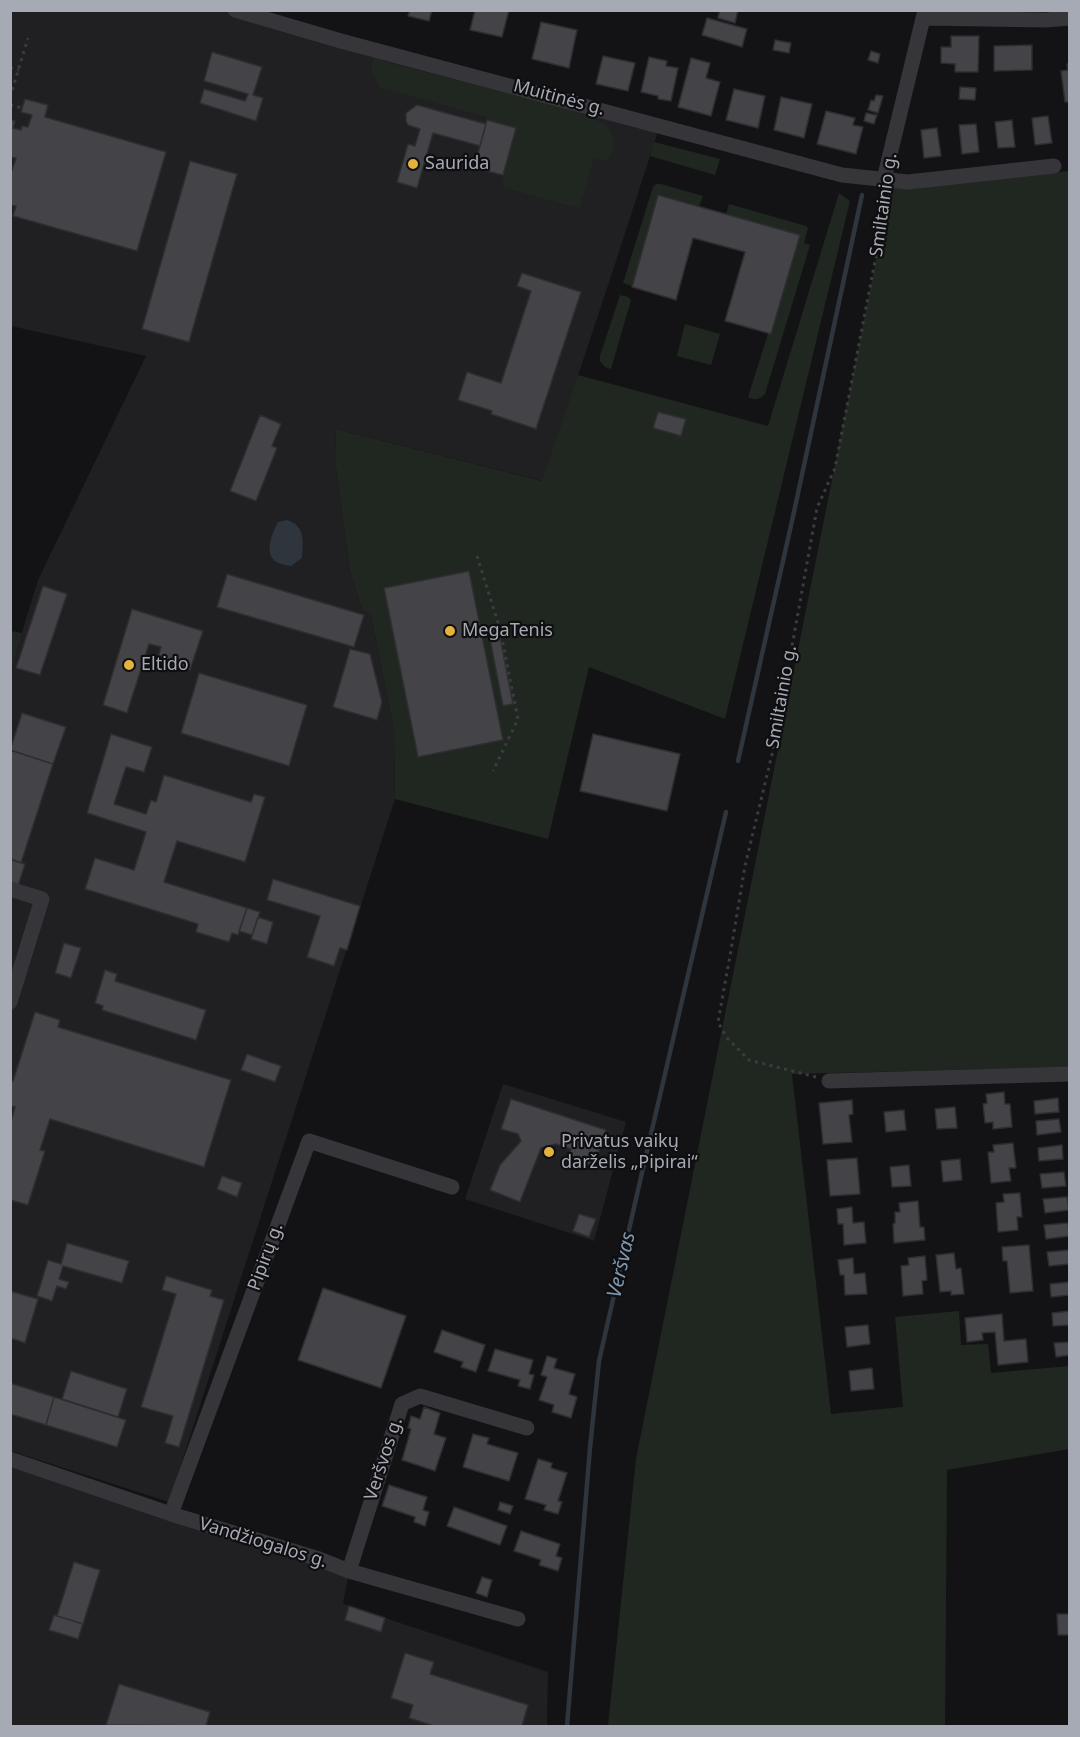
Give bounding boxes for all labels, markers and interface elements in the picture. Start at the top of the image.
street label: Muitinės g. [511,75,607,121]
street label: Smiltainio g. [866,152,902,258]
place label: Saurida [425,153,489,175]
marker: Saurida [406,157,420,171]
place label: MegaTenis [462,620,553,642]
marker: MegaTenis [443,624,457,638]
street label: Smiltainio g. [762,644,802,750]
place label: Eltido [141,654,189,676]
marker: Eltido [122,658,136,672]
place label: Privatus vaikų darželis „Pipirai“ [561,1131,698,1174]
marker: Privatus vaikų darželis „Pipirai“ [542,1145,556,1159]
street label: Pipirų g. [244,1220,288,1294]
water label: Veršvas [603,1230,641,1300]
street label: Veršvos g. [360,1415,408,1503]
street label: Vandžiogalos g. [196,1513,330,1573]

